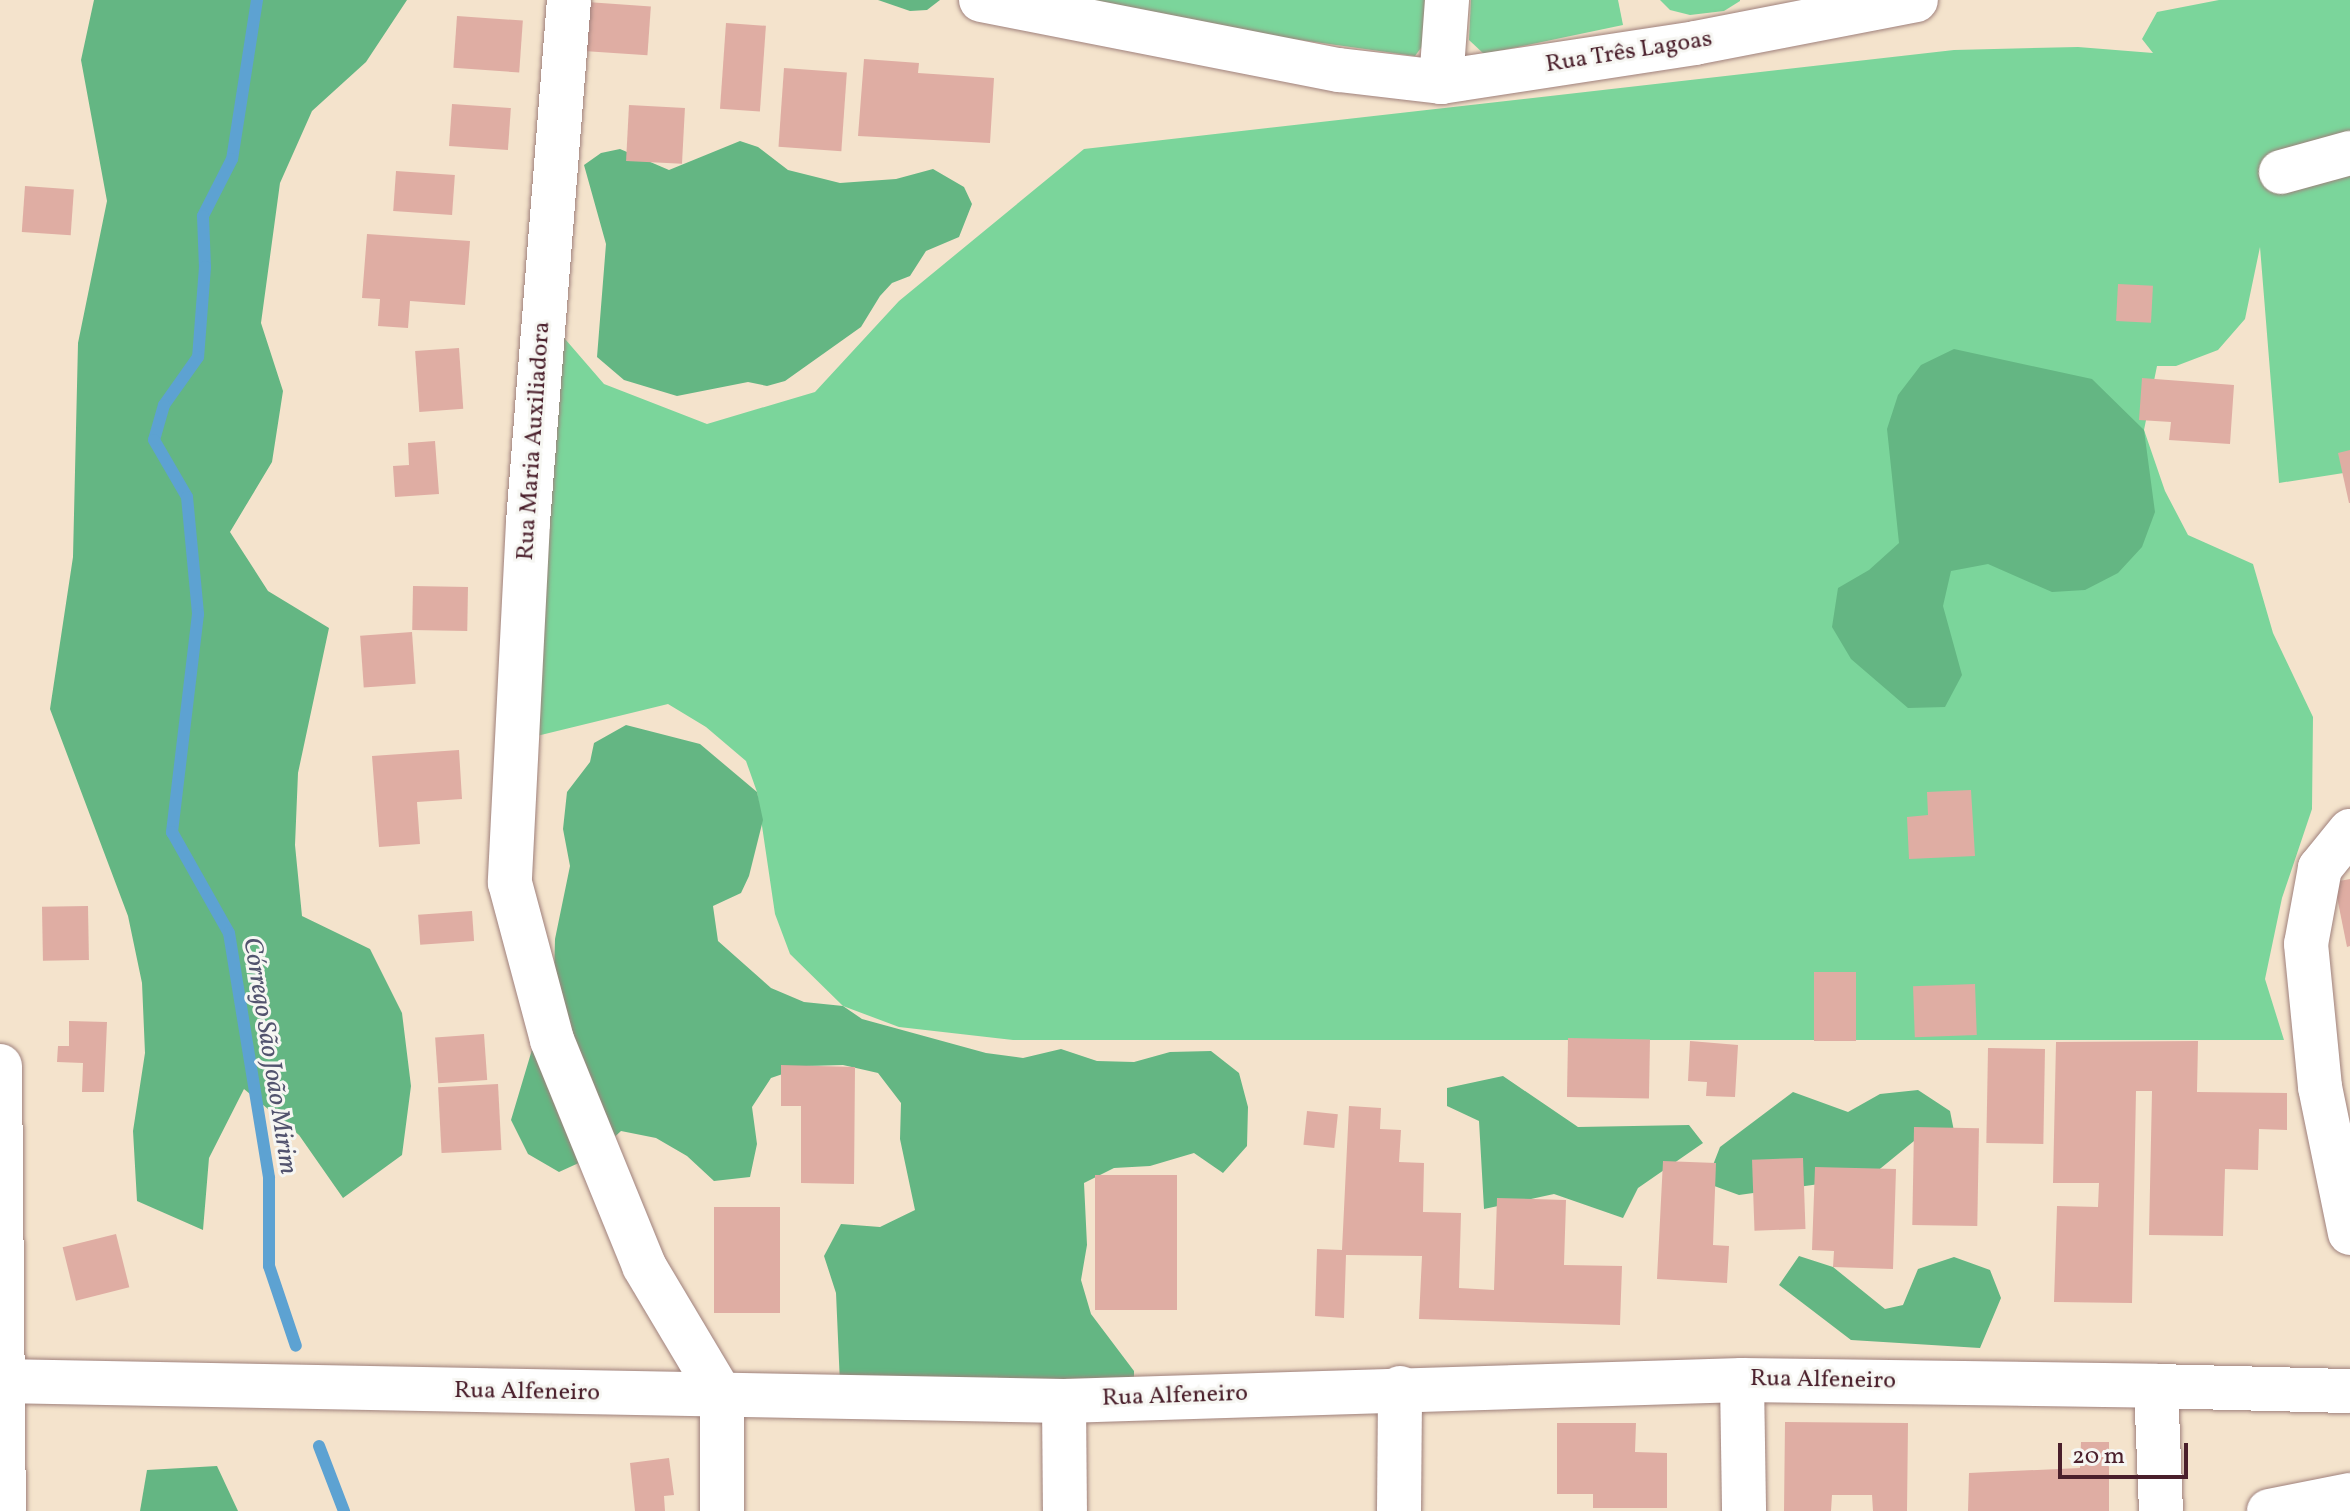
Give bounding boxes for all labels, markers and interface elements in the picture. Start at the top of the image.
street label: Rua Três Lagoas [1543,26,1715,80]
street label: Rua Maria Auxiliadora [512,321,558,561]
water label: Córrego São João Mirim [235,935,303,1177]
street label: Rua Alfeneiro [1750,1365,1896,1397]
street label: Rua Alfeneiro [454,1377,600,1409]
street label: Rua Alfeneiro [1101,1380,1249,1414]
scale bar [2062,1427,2192,1477]
text: 20 m [2072,1440,2125,1474]

